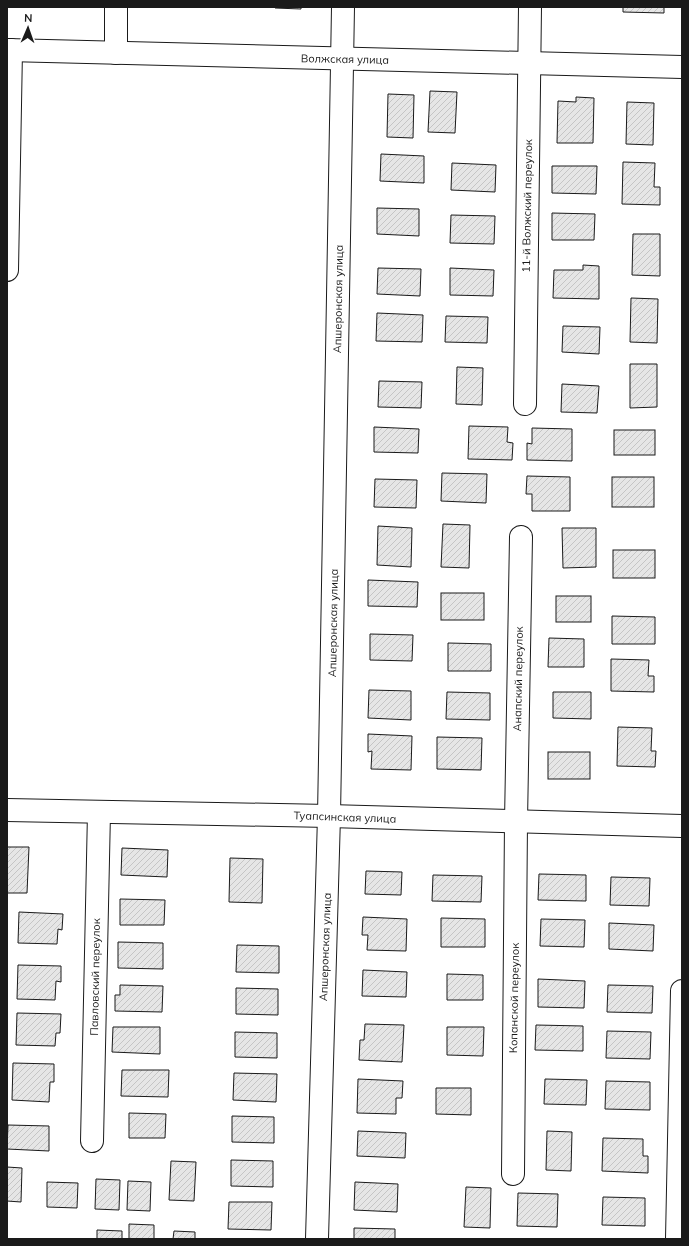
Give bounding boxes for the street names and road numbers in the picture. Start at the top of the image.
street label: Волжская улица [301,51,389,67]
street label: 11-й Волжский переулок [519,139,535,273]
street label: Апшеронская улица [330,245,346,353]
street label: Апшеронская улица [325,569,341,677]
street label: Анапский переулок [510,626,526,732]
street label: Туапсинская улица [293,808,397,826]
street label: Апшеронская улица [316,893,334,1001]
street label: Павловский переулок [87,918,103,1036]
street label: Копанской переулок [506,943,522,1053]

